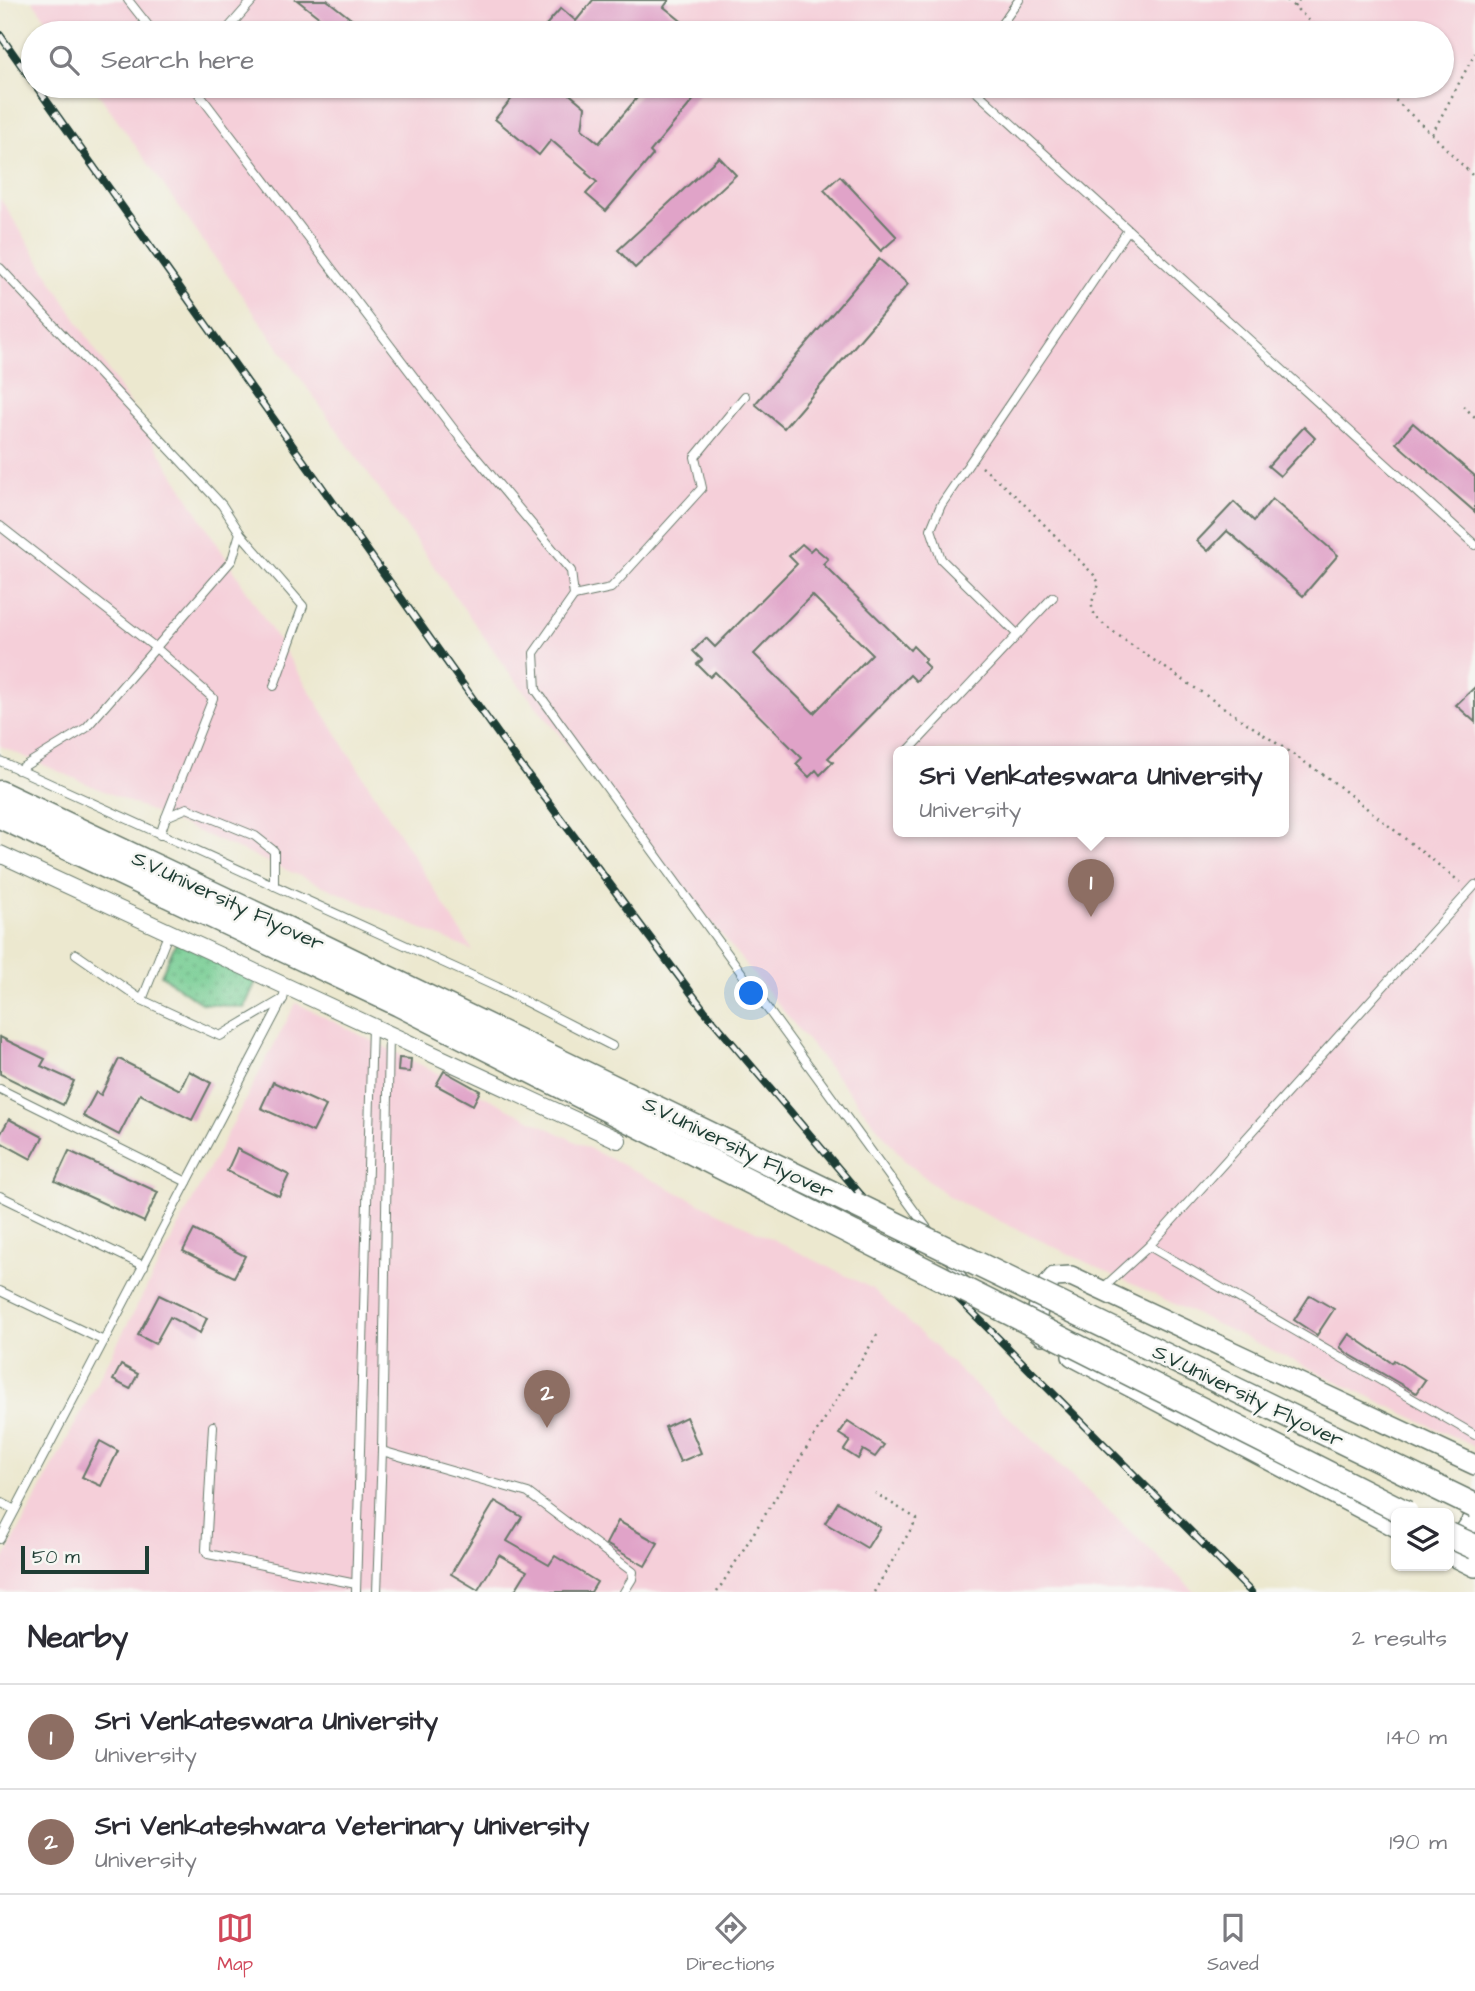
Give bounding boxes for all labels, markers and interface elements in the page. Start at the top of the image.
search box [21,21,1454,98]
icon: search [45,41,83,79]
text: Search here [101,42,254,78]
popup [893,746,1289,837]
text: Sri Venkateswara University [919,758,1263,794]
text: University [919,794,1021,826]
street label: S.V.University Flyover [126,844,329,960]
pin: 1 [1068,859,1114,917]
your location [734,976,768,1010]
street label: S.V.University Flyover [637,1089,839,1209]
street label: S.V.University Flyover [1147,1337,1349,1457]
pin: 2 [524,1370,570,1428]
map controls [1391,1508,1454,1571]
button: layers [1391,1508,1454,1571]
scale bar [21,1543,149,1575]
text: 50 m [32,1544,80,1571]
text: Nearby [28,1617,128,1659]
text: 2 results [1352,1622,1447,1654]
text: Sri Venkateswara University [95,1703,438,1739]
text: 1 [50,1721,52,1753]
text: 140 m [1387,1721,1447,1753]
text: University [95,1739,197,1771]
text: Sri Venkateshwara Veterinary University [95,1808,589,1844]
text: 2 [44,1826,58,1858]
text: 190 m [1389,1826,1447,1858]
text: University [95,1844,197,1876]
tab: Map [216,1909,254,1978]
tab: Directions [686,1909,775,1978]
tab: Saved [1207,1909,1259,1978]

